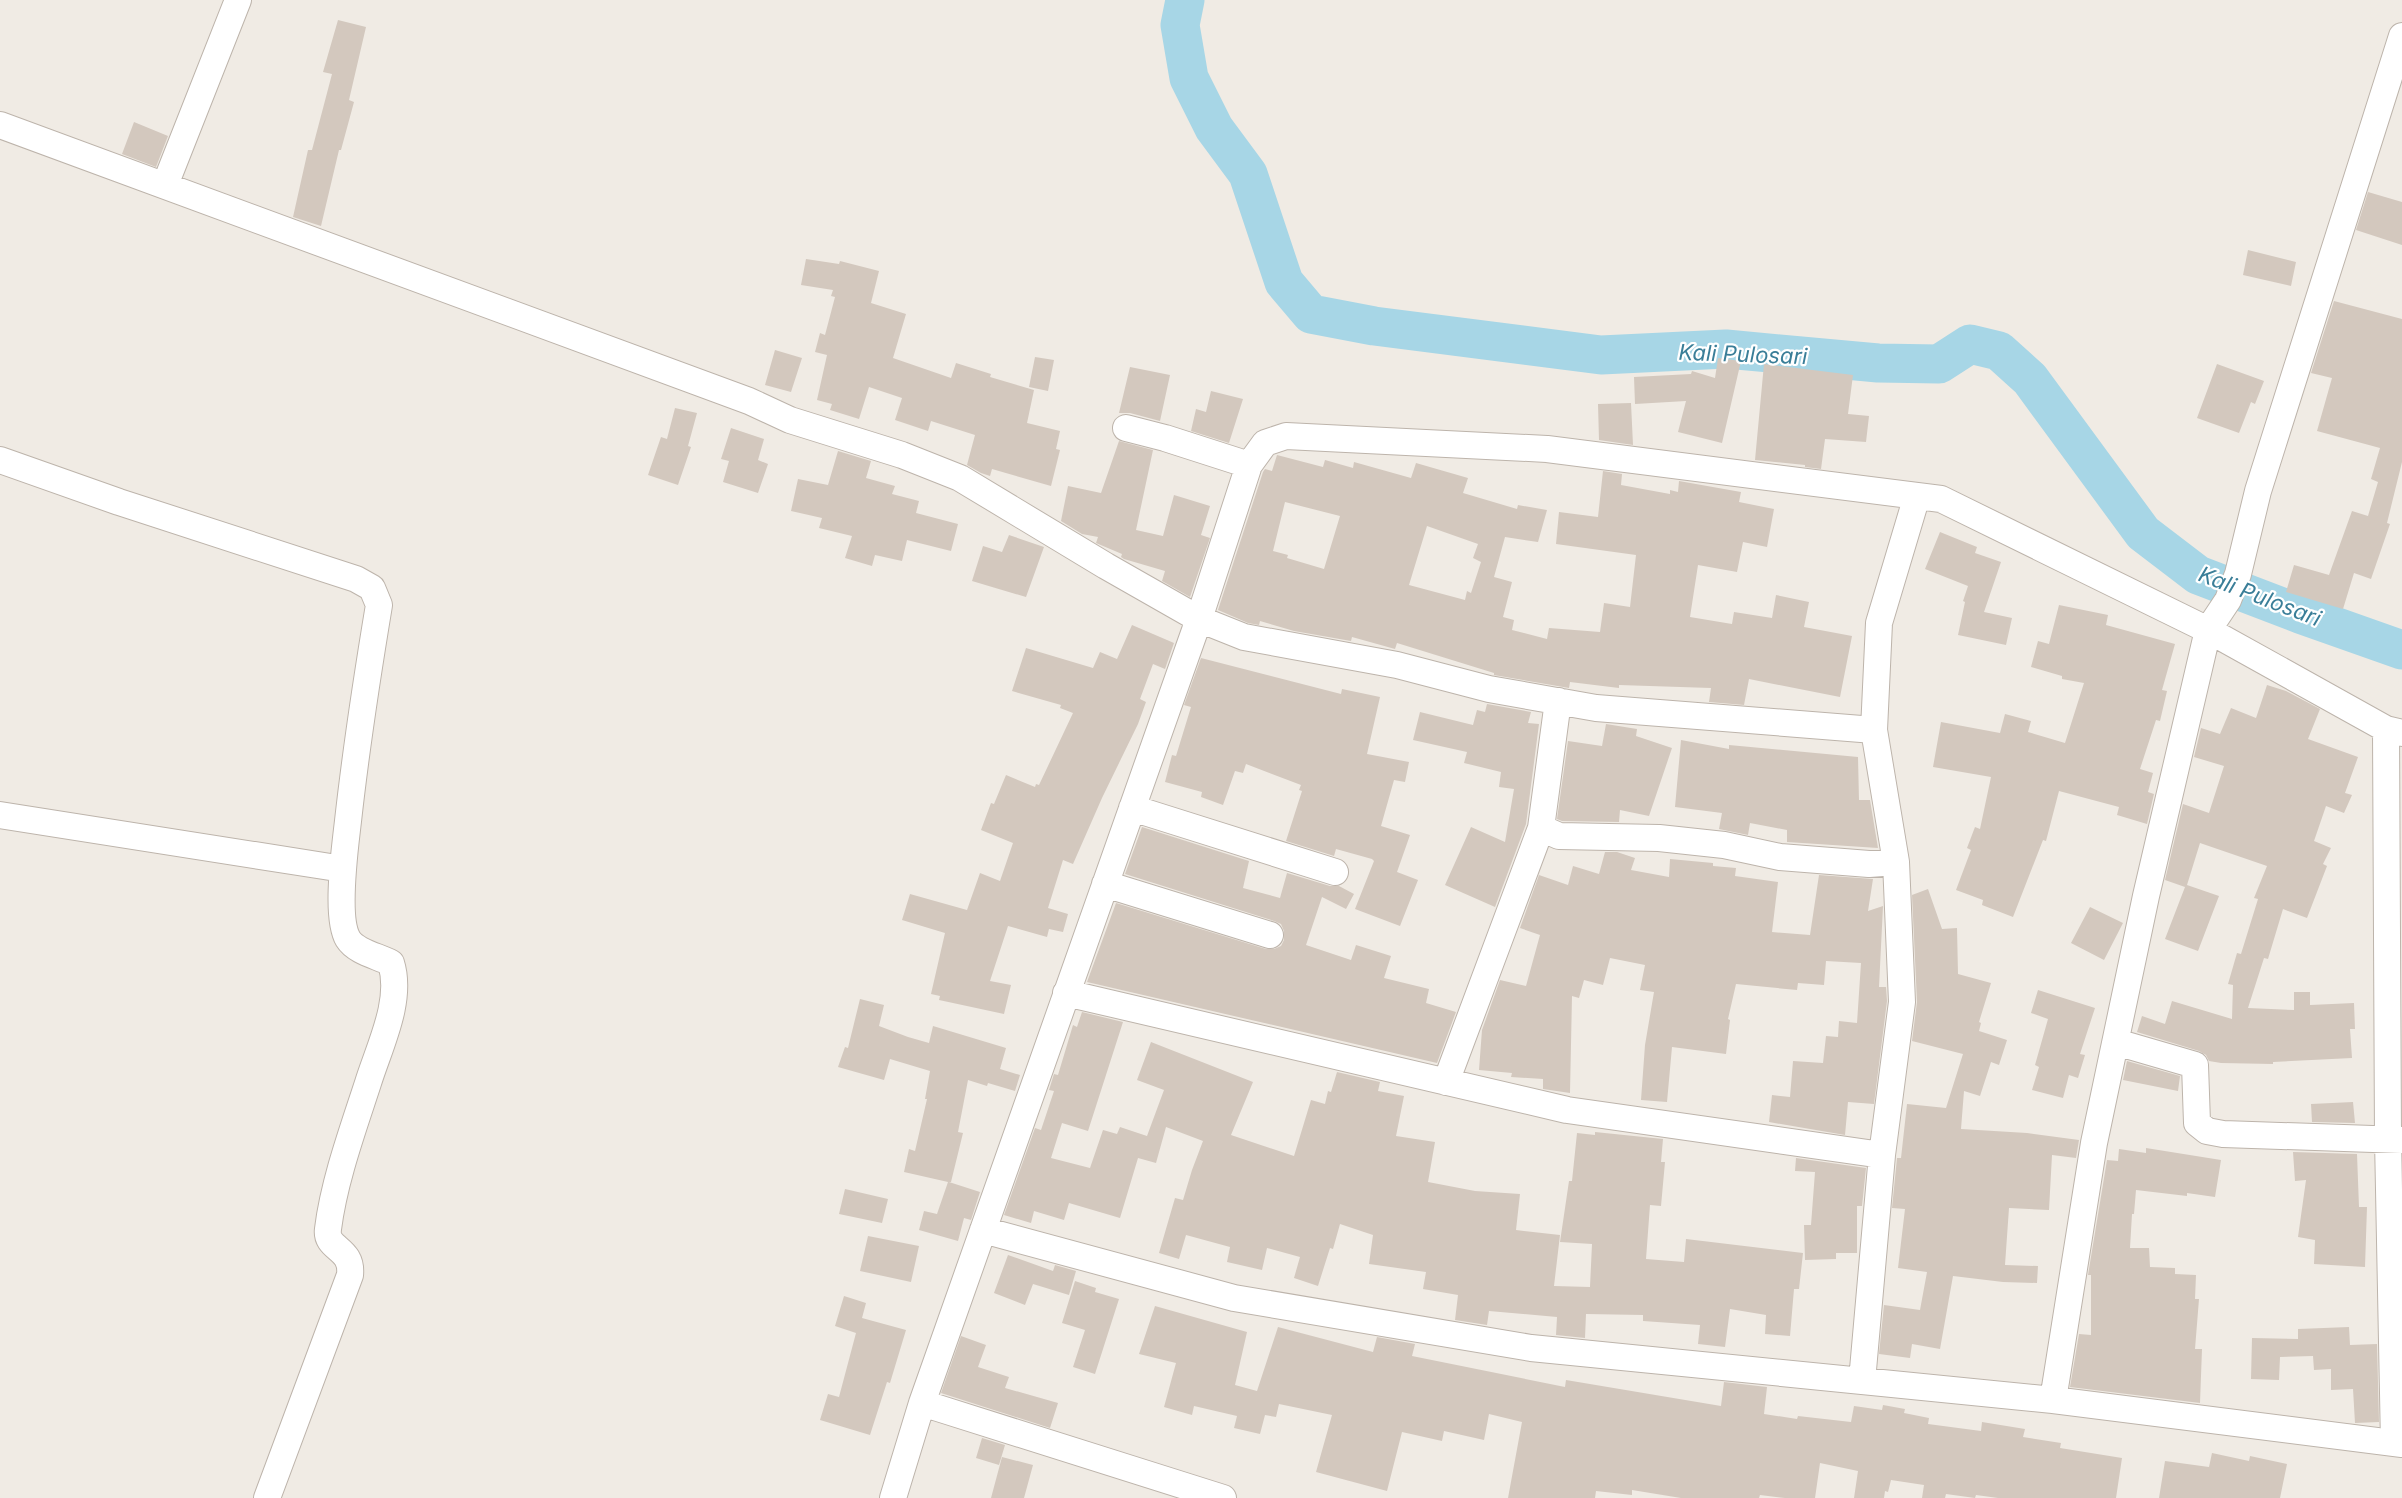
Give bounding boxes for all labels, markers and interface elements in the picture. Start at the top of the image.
water label: Kali Pulosari [1678,339,1809,369]
water label: Kali Pulosari [2195,561,2325,631]

